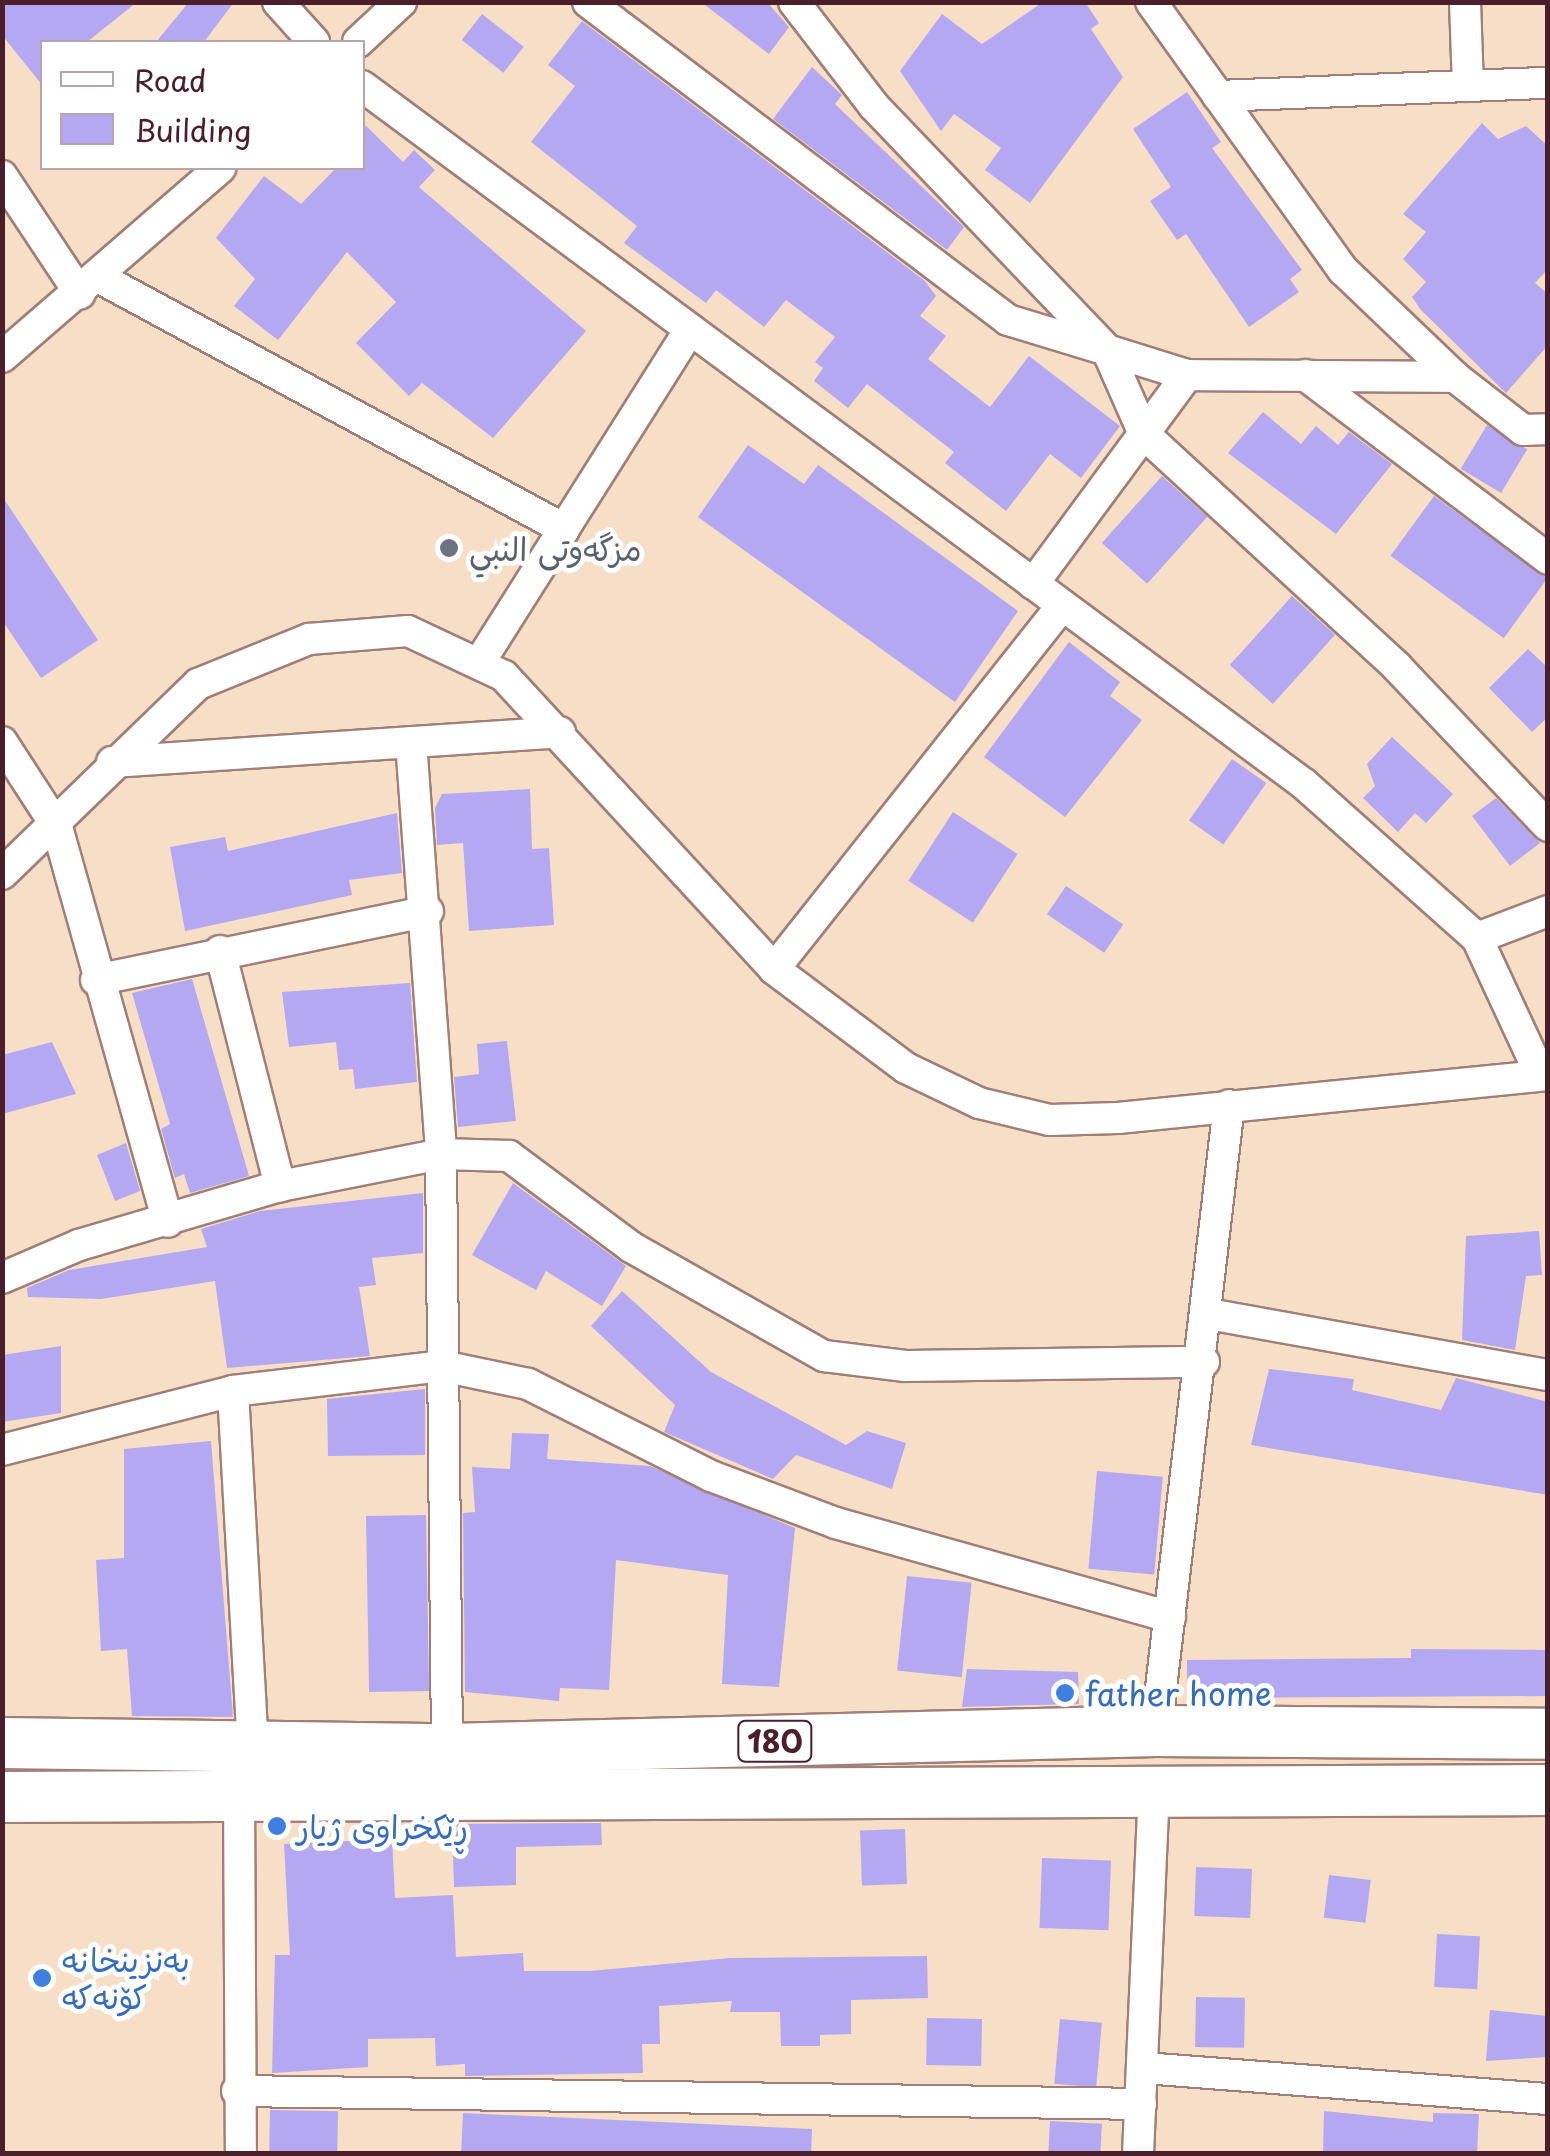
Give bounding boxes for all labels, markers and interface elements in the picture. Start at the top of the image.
legend [40,40,365,170]
text: Road [134,57,207,102]
text: Building [134,107,251,152]
place label: مزگەوتی النبي [469,529,642,567]
marker: مزگەوتی النبي [438,537,460,559]
place label: father home [1085,1674,1272,1712]
marker: father home [1054,1682,1076,1704]
road number: 180 [735,1716,815,1766]
place label: ڕێکخراوی ژیار [297,1807,468,1845]
marker: ڕێکخراوی ژیار [266,1815,288,1837]
place label: بەنزینخانە کۆنەکە [62,1941,190,2016]
marker: بەنزینخانە کۆنەکە [31,1967,53,1989]

